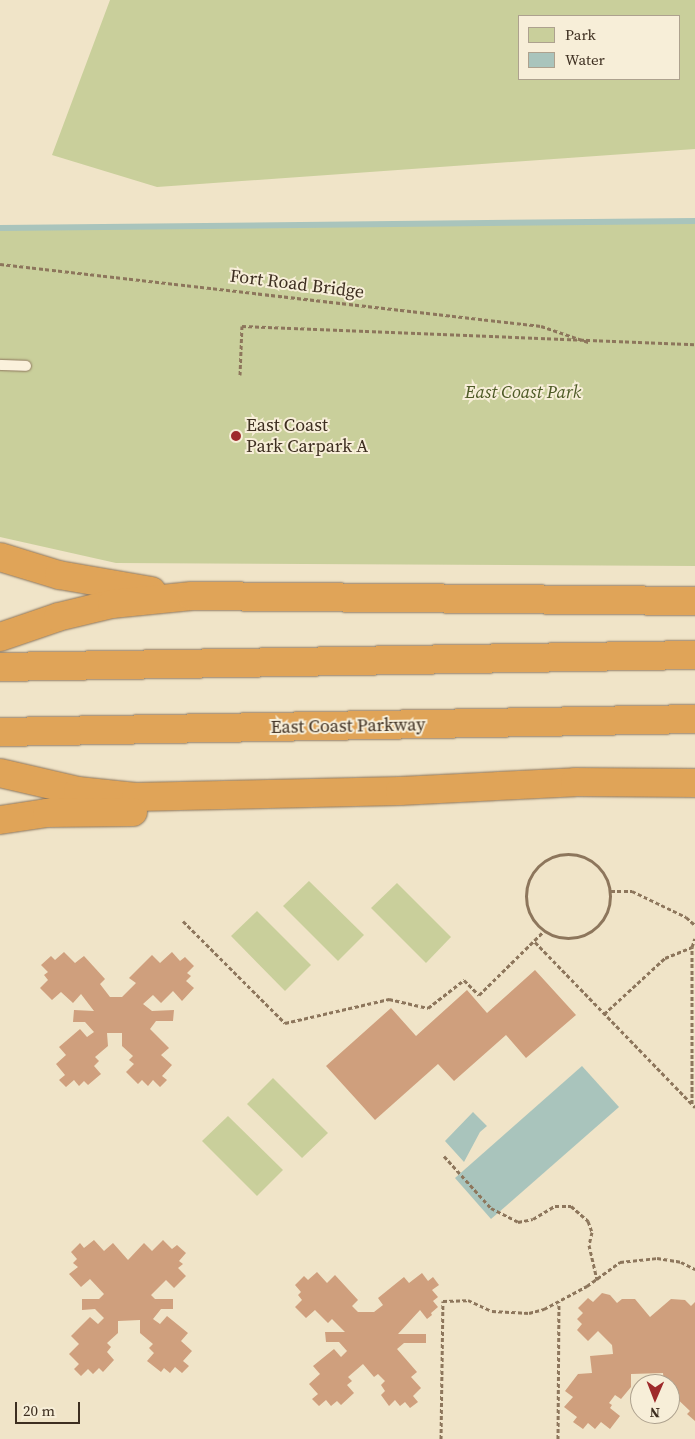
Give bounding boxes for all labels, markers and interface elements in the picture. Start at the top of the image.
legend [518,15,680,80]
text: Park [565,24,596,45]
text: Water [565,49,605,70]
street label: Fort Road Bridge [229,265,365,303]
park label: East Coast Park [465,381,581,403]
place label: East Coast Park Carpark A [246,415,368,458]
marker: East Coast Park Carpark A [230,430,242,442]
street label: East Coast Parkway [270,714,426,738]
north arrow [630,1374,680,1424]
scale bar [18,1392,82,1424]
text: 20 m [23,1400,55,1421]
text: N [649,1403,660,1423]

